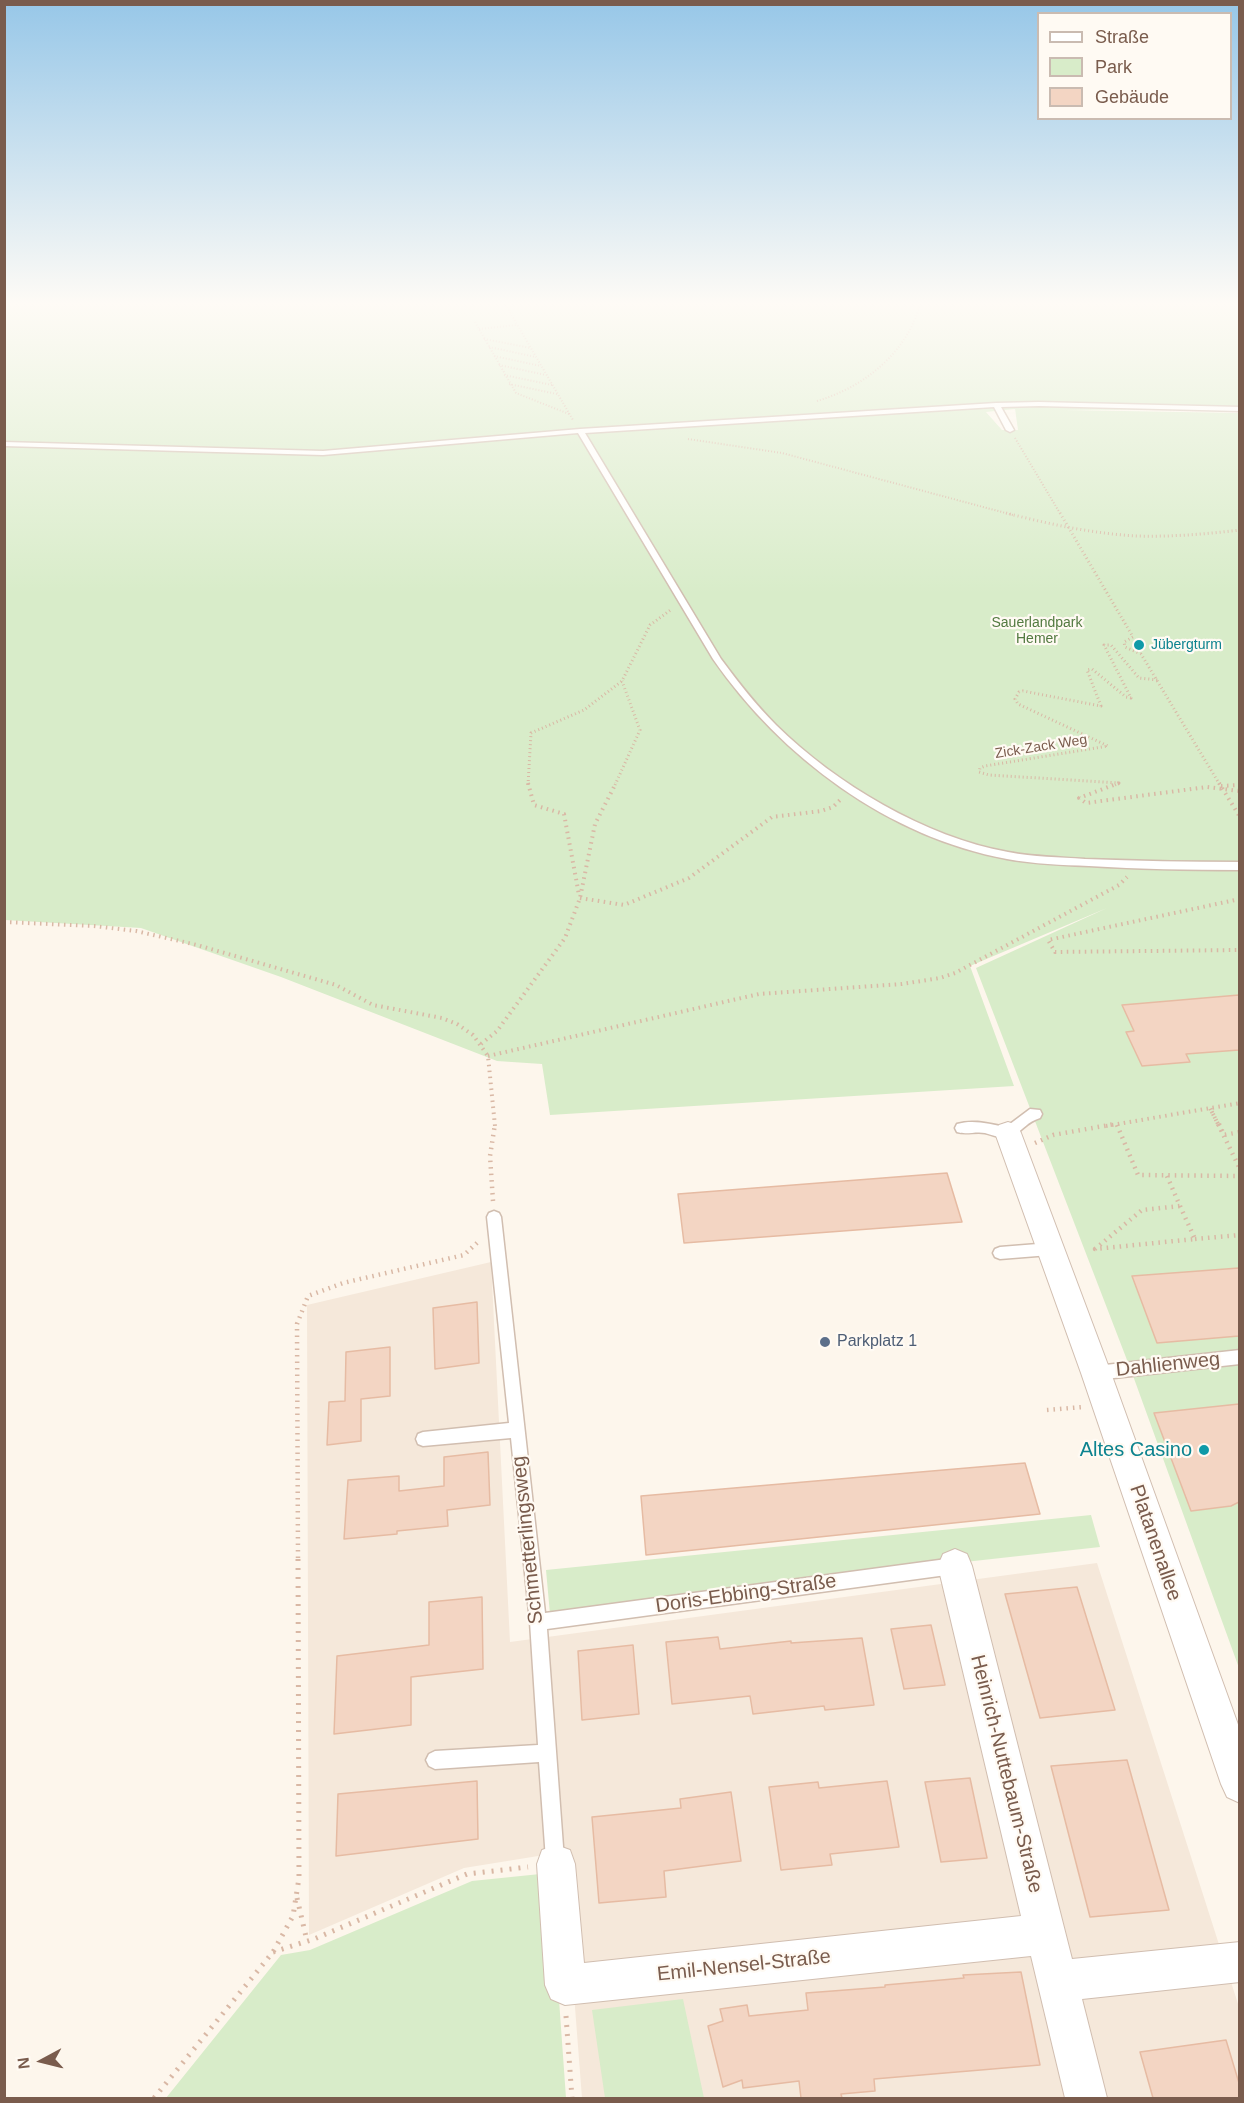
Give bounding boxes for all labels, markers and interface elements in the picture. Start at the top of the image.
legend [1037,12,1232,120]
text: Straße [1095,27,1149,47]
text: Park [1095,57,1132,77]
text: Gebäude [1095,87,1169,107]
park label: Sauerlandpark Hemer [991,615,1083,648]
place label: Jübergturm [1151,637,1222,653]
marker: Jübergturm [1132,638,1146,652]
street label: Zick-Zack Weg [994,731,1088,763]
place label: Parkplatz 1 [837,1332,917,1352]
marker: Parkplatz 1 [818,1335,832,1349]
street label: Dahlienweg [1115,1348,1221,1382]
place label: Altes Casino [1080,1438,1192,1462]
marker: Altes Casino [1197,1443,1211,1457]
street label: Schmetterlingsweg [507,1455,549,1625]
street label: Platanenallee [1124,1482,1186,1604]
street label: Doris-Ebbing-Straße [654,1569,838,1619]
street label: Heinrich-Nuttebaum-Straße [965,1652,1047,1896]
street label: Emil-Nensel-Straße [656,1945,832,1987]
north arrow [12,2031,72,2091]
text: N [14,2056,33,2070]

